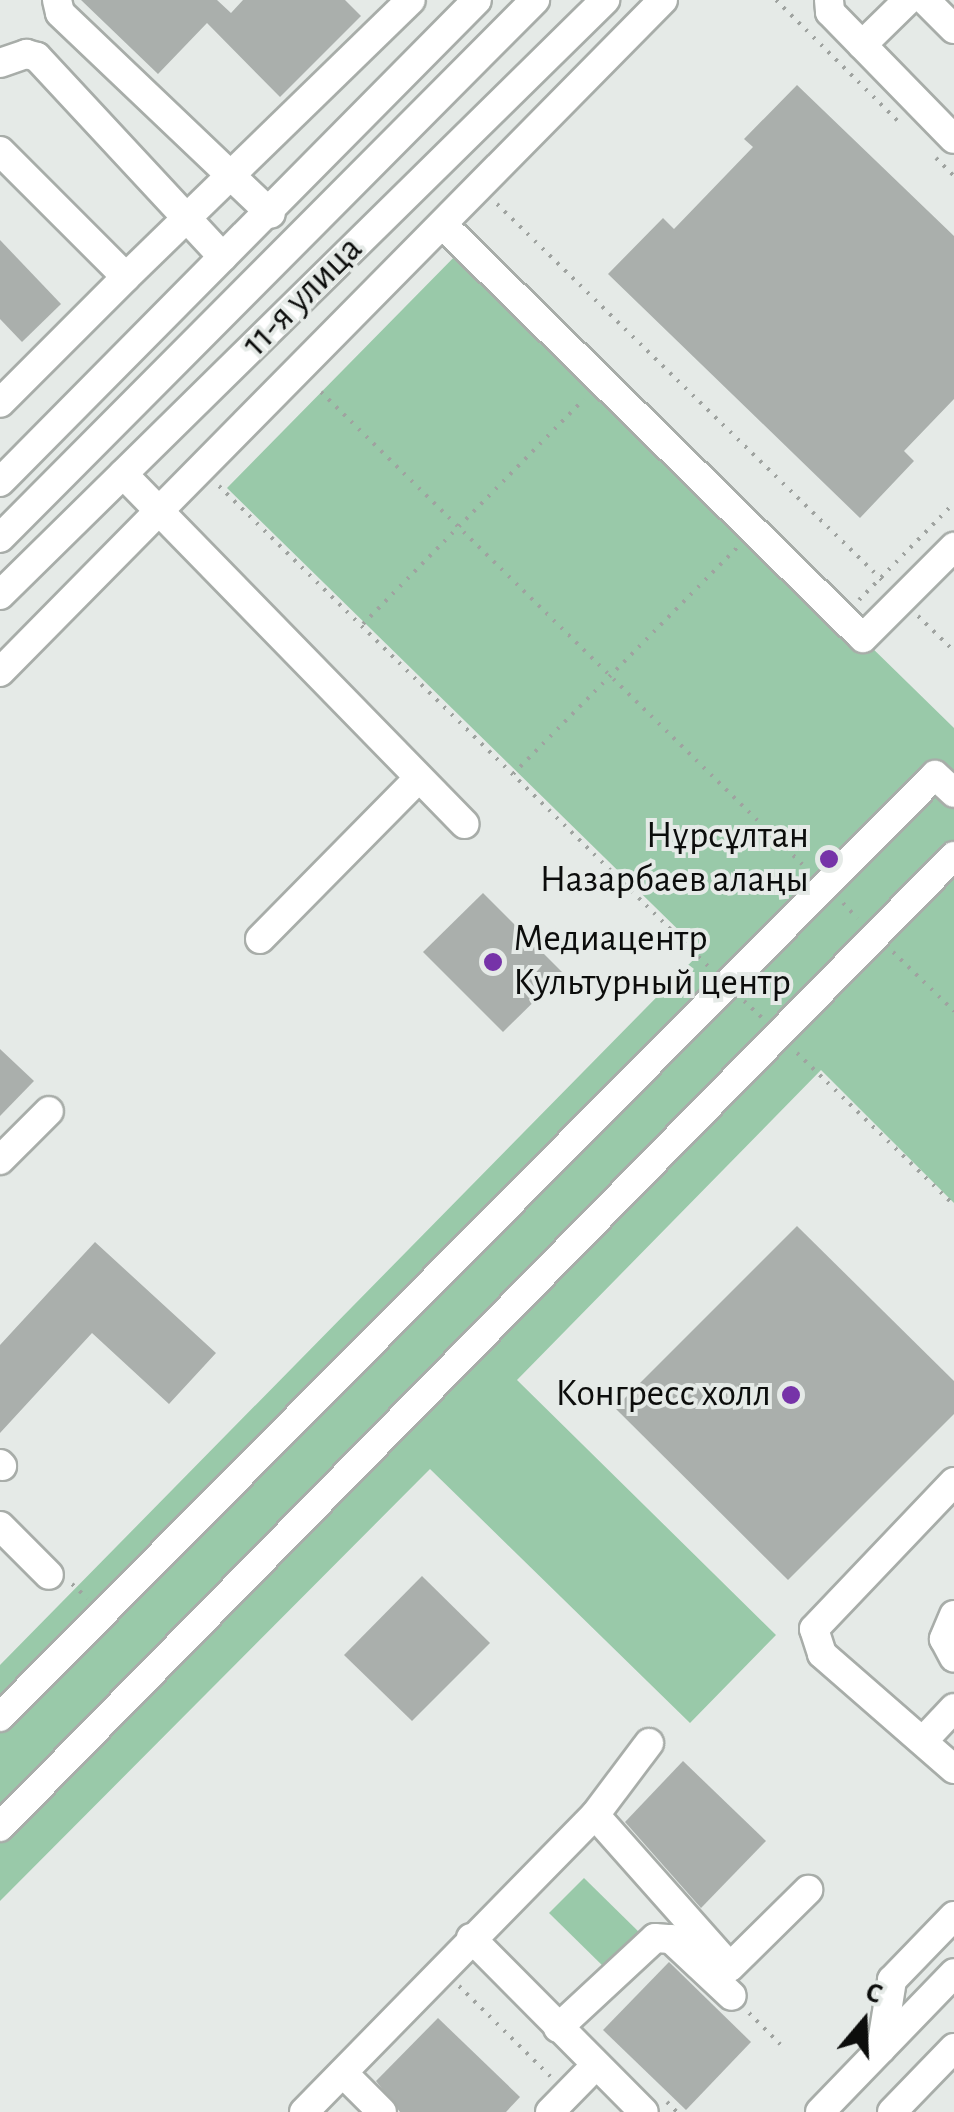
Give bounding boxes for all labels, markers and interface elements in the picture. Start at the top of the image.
street label: 11-я улица [233,227,373,367]
place label: Нұрсұлтан Назарбаев алаңы [540,814,809,904]
marker: Нұрсұлтан Назарбаев алаңы [818,848,840,870]
place label: Медиацентр Культурный центр [513,917,791,1006]
marker: Медиацентр Культурный центр [482,951,504,973]
place label: Конгресс холл [555,1372,771,1418]
marker: Конгресс холл [780,1384,802,1406]
north arrow [814,1972,914,2072]
text: С [862,1978,886,2009]

